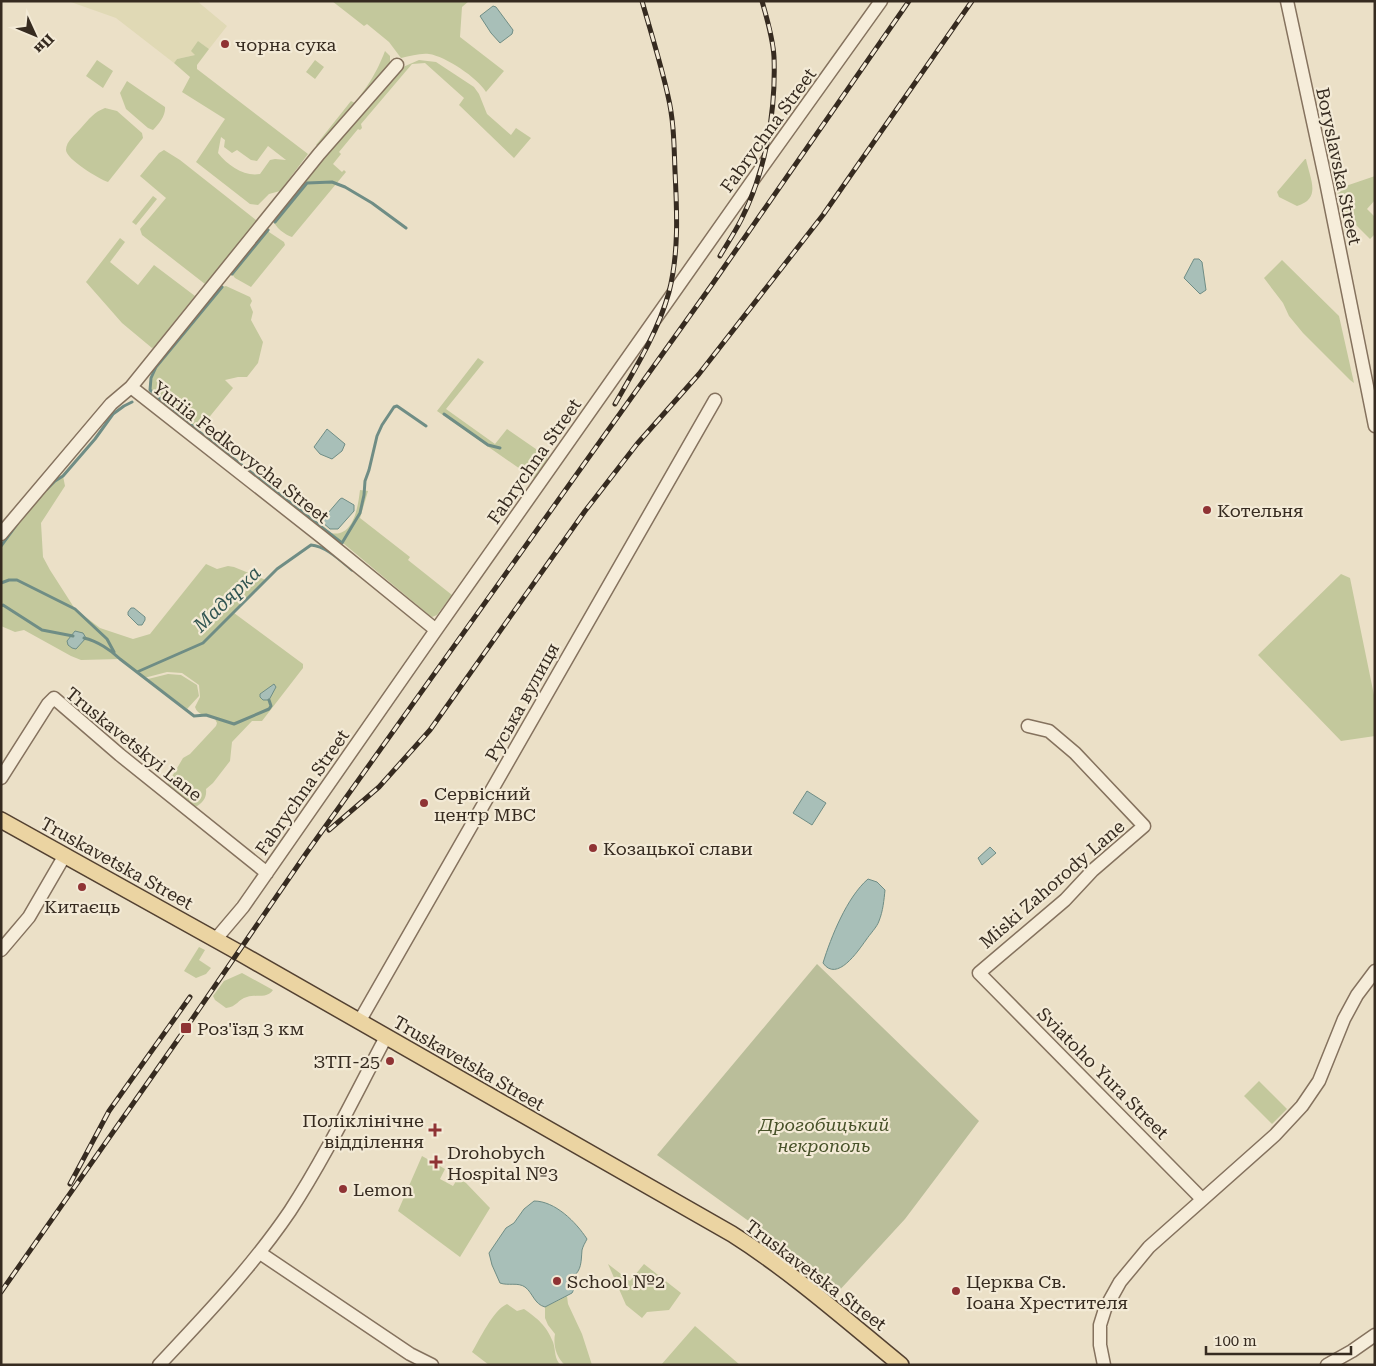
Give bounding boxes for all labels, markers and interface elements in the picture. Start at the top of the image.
north arrow [10,10,60,60]
text: Пн [31,31,57,58]
place label: чорна сука [235,34,337,55]
marker: чорна сука [219,38,231,50]
street label: Fabrychna Street [716,64,820,196]
street label: Boryslavska Street [1312,85,1366,247]
street label: Yuriia Fedkovycha Street [149,377,333,527]
street label: Fabrychna Street [483,394,585,528]
place label: Котельня [1217,500,1303,521]
marker: Котельня [1201,504,1213,516]
water label: Мадярка [188,561,266,637]
street label: Руська вулиця [481,639,563,765]
street label: Truskavetskyi Lane [62,683,206,805]
street label: Fabrychna Street [251,725,353,859]
place label: Сервісний центр МВС [434,783,536,825]
marker: Сервісний центр МВС [418,797,430,809]
street label: Truskavetska Street [37,812,197,914]
street label: Miski Zahorody Lane [975,815,1129,952]
place label: Козацької слави [603,838,753,859]
marker: Козацької слави [587,842,599,854]
marker: Китаєць [76,881,88,893]
place label: Китаєць [44,896,120,917]
street label: Sviatoho Yura Street [1033,1003,1173,1143]
street label: Truskavetska Street [390,1011,549,1115]
place label: Роз'їзд 3 км [197,1018,304,1039]
marker: Роз'їзд 3 км [179,1021,193,1035]
place label: ЗТП-25 [313,1051,380,1072]
marker: ЗТП-25 [384,1055,396,1067]
place label: Поліклінічне відділення [302,1110,424,1152]
park label: Дрогобицький некрополь [758,1114,889,1156]
marker: Поліклінічне відділення [428,1123,442,1137]
place label: Drohobych Hospital №3 [447,1142,558,1184]
marker: Drohobych Hospital №3 [429,1155,443,1169]
place label: Lemon [353,1179,414,1200]
marker: Lemon [337,1183,349,1195]
street label: Truskavetska Street [741,1215,891,1335]
place label: School №2 [567,1271,665,1292]
place label: Церква Св. Іоана Хрестителя [966,1271,1128,1313]
marker: School №2 [551,1275,563,1287]
marker: Церква Св. Іоана Хрестителя [950,1285,962,1297]
scale bar [1206,1324,1351,1356]
text: 100 m [1214,1332,1257,1350]

